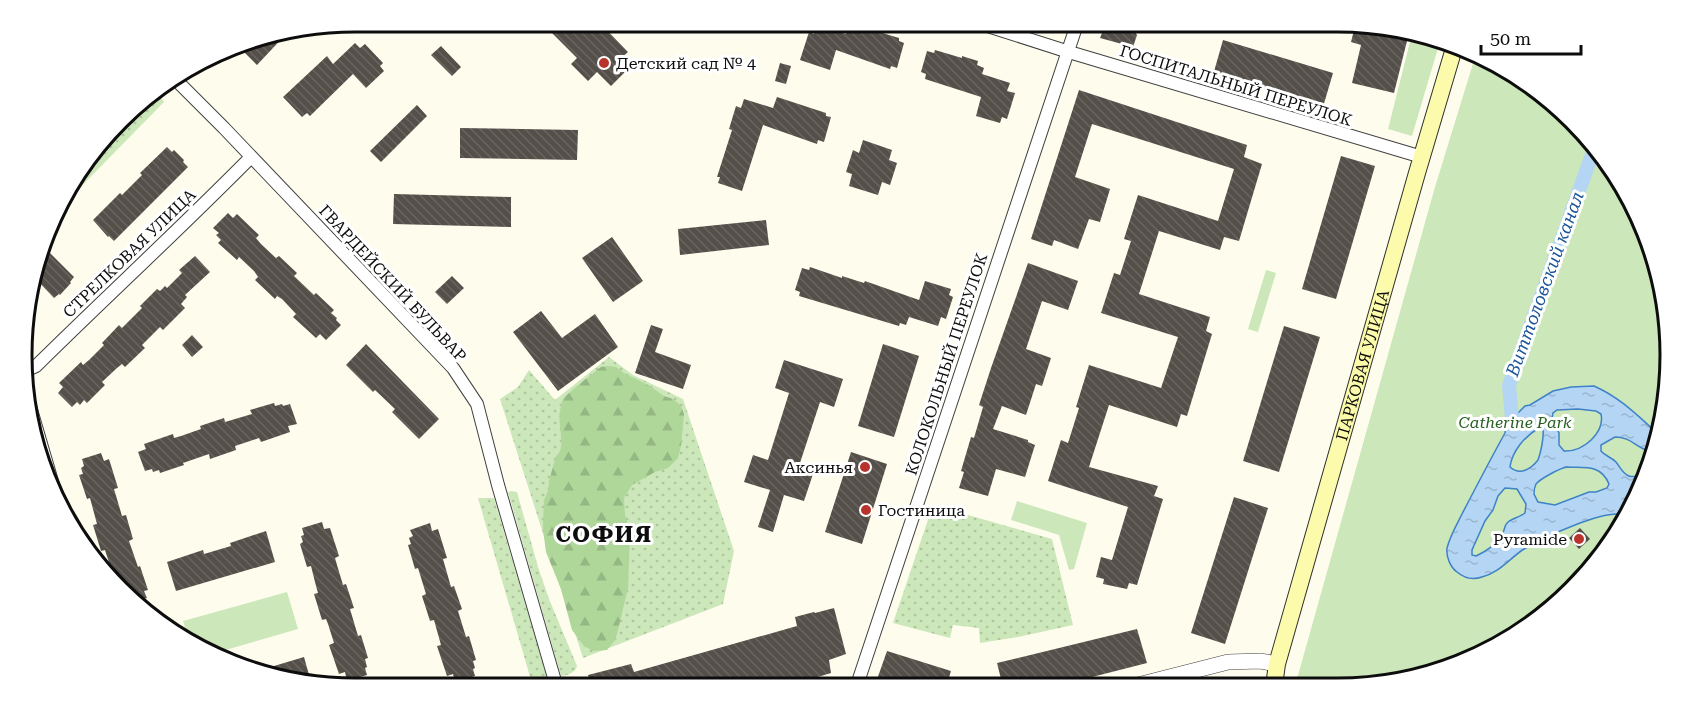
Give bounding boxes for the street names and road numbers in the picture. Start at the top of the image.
street label: ГОСПИТАЛЬНЫЙ ПЕРЕУЛОК [1117,41,1355,130]
street label: СТРЕЛКОВАЯ УЛИЦА [59,185,200,322]
street label: ГВАРДЕЙСКИЙ БУЛЬВАР [315,201,470,366]
street label: КОЛОКОЛЬНЫЙ ПЕРЕУЛОК [902,250,992,478]
street label: ПАРКОВАЯ УЛИЦА [1332,287,1393,443]

